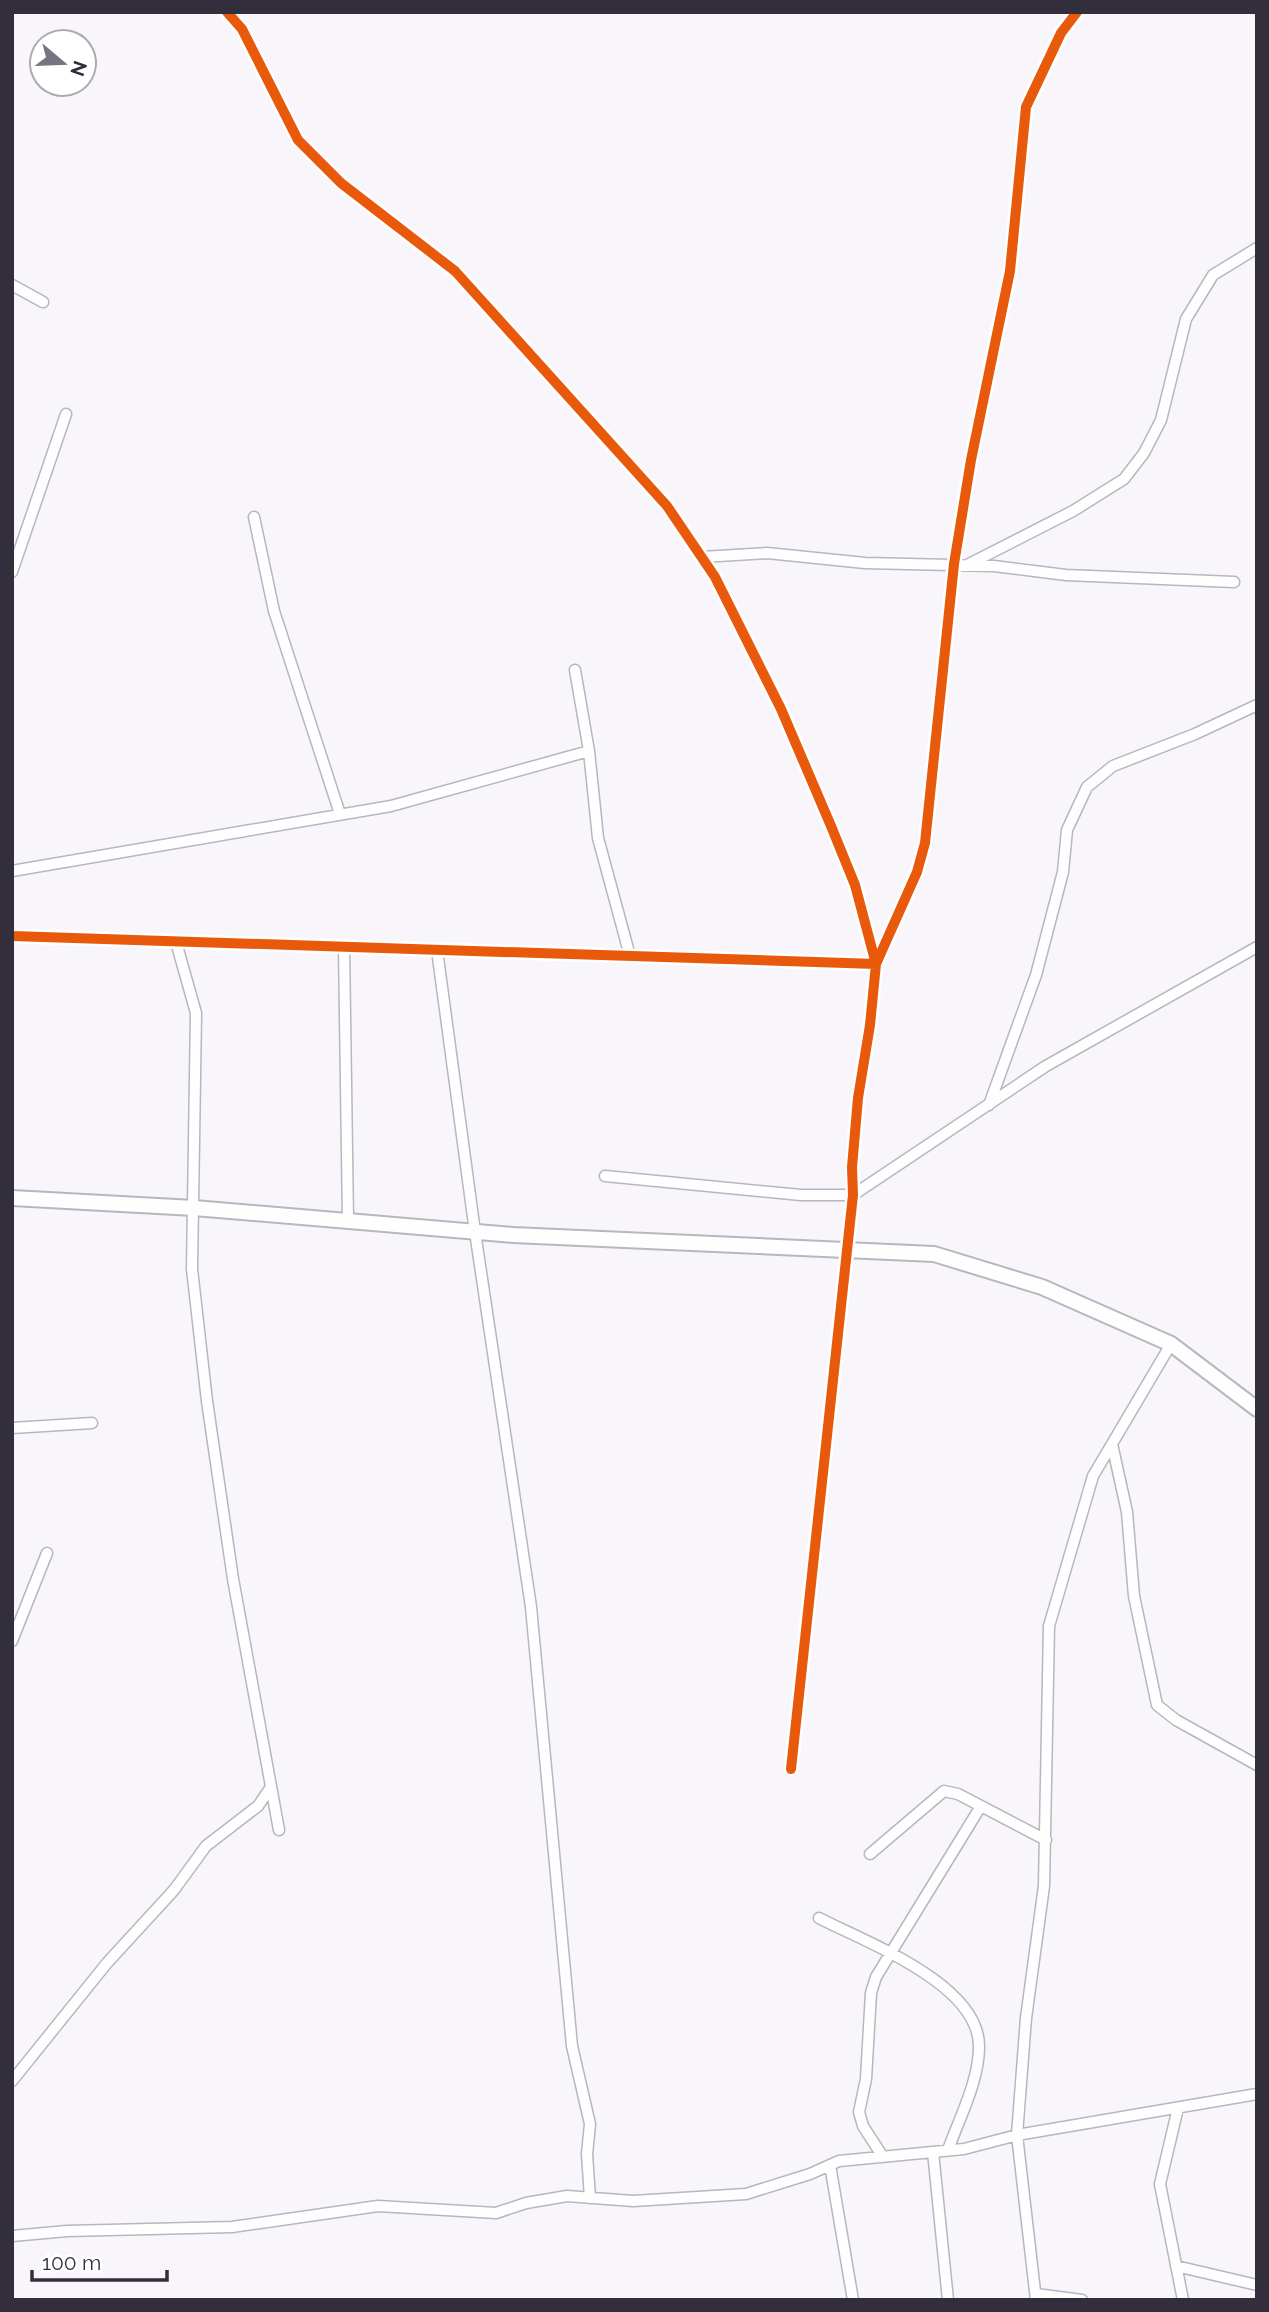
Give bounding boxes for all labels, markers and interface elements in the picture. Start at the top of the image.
north arrow [28,28,98,98]
text: N [66,58,92,79]
scale bar [32,2238,166,2282]
text: 100 m [42,2250,101,2275]

